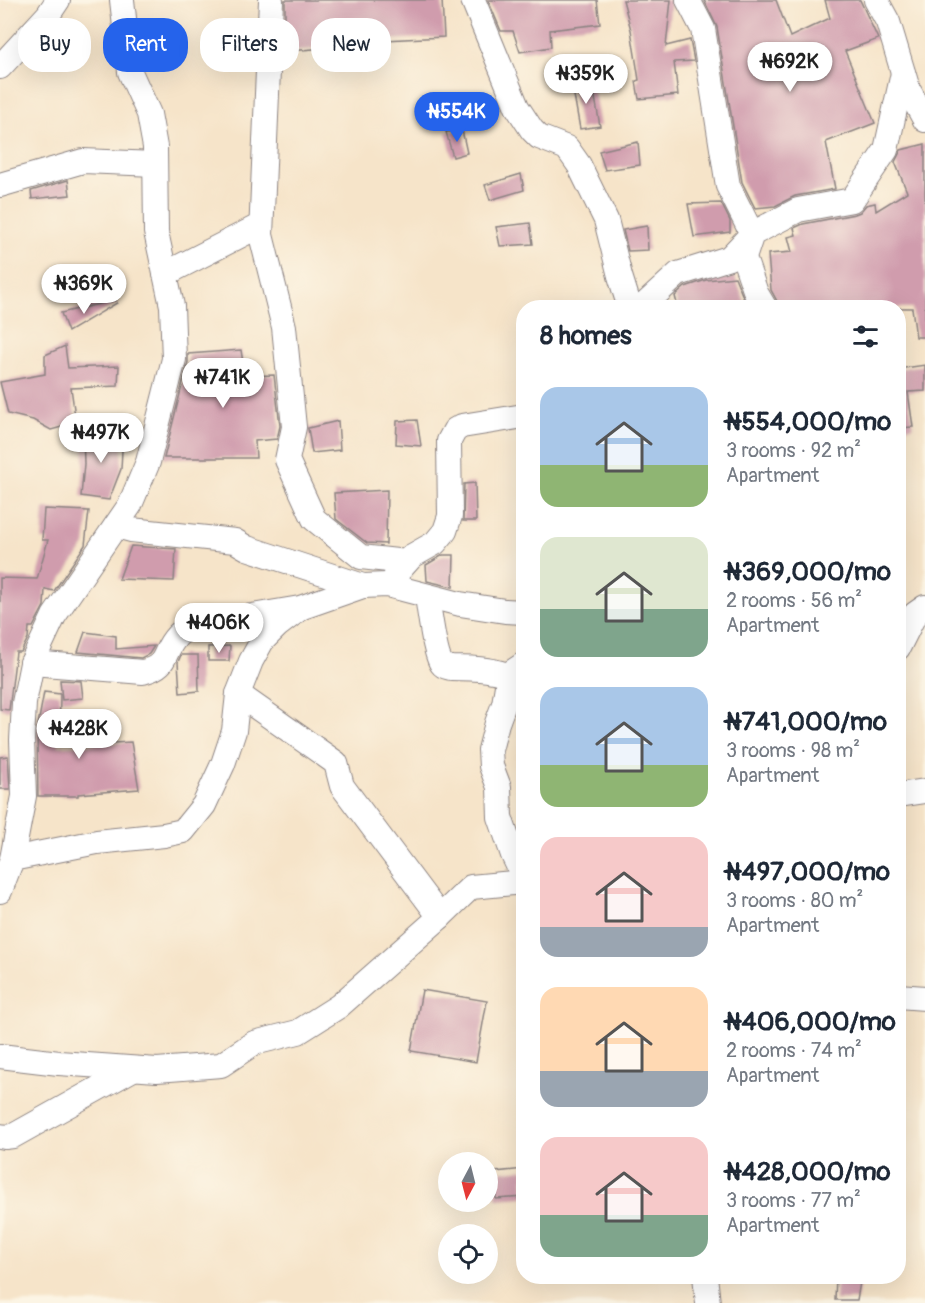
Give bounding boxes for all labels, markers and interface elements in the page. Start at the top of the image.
chip: Buy [18,18,91,72]
chip: Rent [103,18,188,72]
chip: Filters [200,18,299,72]
chip: New [311,18,391,72]
pin: ₦692K [748,42,832,93]
text: ₦692K [761,49,819,74]
pin: ₦359K [544,54,628,105]
text: ₦359K [558,61,614,86]
pin: ₦554K [415,92,499,143]
text: ₦554K [428,99,486,124]
pin: ₦369K [42,264,126,315]
text: ₦369K [55,271,113,296]
text: 8 homes [540,320,632,352]
icon: filters [849,320,882,353]
pin: ₦741K [181,358,265,409]
text: ₦741K [196,365,250,390]
text: ₦554,000/mo [726,406,891,438]
icon: home [588,411,660,483]
pin: ₦497K [59,413,143,464]
text: ₦497K [73,420,129,445]
text: 3 rooms · 92 m² [726,438,861,463]
text: Apartment [726,463,819,488]
text: ₦369,000/mo [726,556,891,588]
icon: home [588,561,660,633]
text: 2 rooms · 56 m² [726,588,862,613]
pin: ₦406K [177,603,261,654]
text: ₦406K [189,610,249,635]
text: Apartment [726,613,819,638]
text: ₦741,000/mo [726,706,887,738]
pin: ₦428K [37,709,121,760]
icon: home [588,711,660,783]
text: ₦428K [51,716,107,741]
text: 3 rooms · 98 m² [726,738,860,763]
text: Apartment [726,763,819,788]
text: ₦497,000/mo [726,856,890,888]
icon: home [588,861,660,933]
text: 3 rooms · 80 m² [726,888,863,913]
text: Apartment [726,913,819,938]
text: ₦406,000/mo [726,1006,896,1038]
icon: home [588,1011,660,1083]
text: 2 rooms · 74 m² [726,1038,862,1063]
text: Apartment [726,1063,819,1088]
north arrow [438,1152,498,1212]
map controls [438,1152,498,1284]
text: ₦428,000/mo [726,1156,891,1188]
icon: home [588,1161,660,1233]
text: 3 rooms · 77 m² [726,1188,861,1213]
text: Apartment [726,1213,819,1238]
button: locate [438,1224,498,1284]

